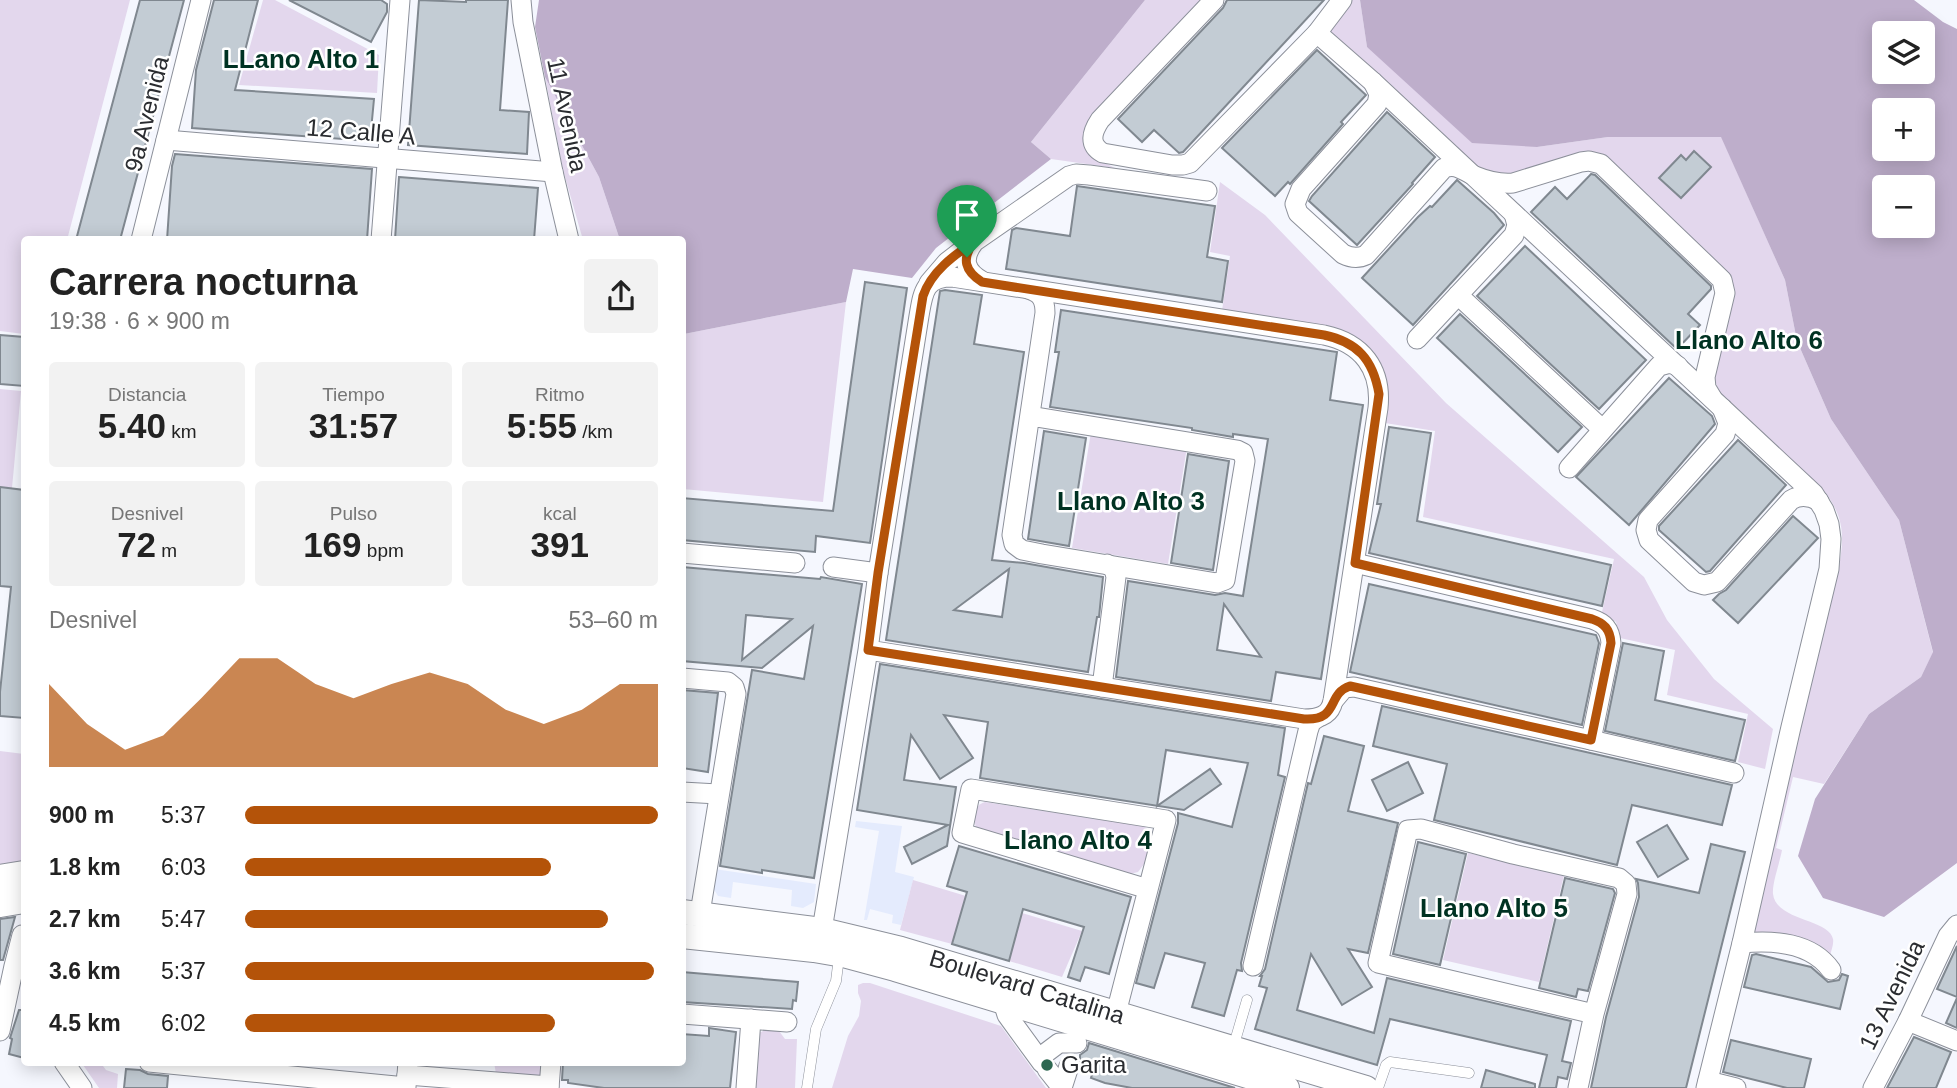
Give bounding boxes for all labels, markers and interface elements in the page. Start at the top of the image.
map controls [1872,21,1935,238]
button: layers [1872,21,1935,84]
district label: LLano Alto 1 [223,44,379,74]
street label: 9a Avenida [119,53,174,175]
street label: 11 Avenida [542,55,593,175]
button: + [1872,98,1935,161]
street label: 12 Calle A [305,113,417,150]
button: − [1872,175,1935,238]
pin [937,185,997,257]
icon: arrive [948,196,986,234]
button: share [584,259,658,333]
text: Carrera nocturna [49,261,357,303]
text: 19:38 · 6 × 900 m [49,308,230,334]
district label: Llano Alto 6 [1675,325,1823,355]
text: Distancia [108,384,186,405]
text: Tiempo [322,384,385,405]
text: Ritmo [535,384,585,405]
text: 5.40 [98,406,166,445]
text: 31:57 [309,406,398,445]
text: 5:55 [507,406,577,445]
text: km [166,421,197,442]
text: /km [577,421,613,442]
district label: Llano Alto 3 [1057,486,1205,516]
text: Desnivel [111,503,184,524]
text: Pulso [330,503,377,524]
text: kcal [543,503,577,524]
text: 72 [117,525,156,564]
text: 169 [303,525,362,564]
text: 391 [531,525,589,564]
text: m [156,540,177,561]
text: bpm [362,540,404,561]
text: Desnivel [49,607,137,633]
text: 53–60 m [568,607,658,633]
text: 900 m [49,802,114,828]
text: 5:37 [161,802,206,828]
district label: Llano Alto 4 [1004,825,1152,855]
text: 1.8 km [49,854,121,880]
text: 6:03 [161,854,206,880]
district label: Llano Alto 5 [1420,893,1568,923]
text: 2.7 km [49,906,121,932]
text: 5:47 [161,906,206,932]
street label: 13 Avenida [1853,935,1930,1054]
street label: Boulevard Catalina [926,944,1129,1029]
text: 3.6 km [49,958,121,984]
text: 5:37 [161,958,206,984]
text: 4.5 km [49,1010,121,1036]
text: 6:02 [161,1010,206,1036]
place label: Garita [1061,1051,1127,1078]
marker: Garita [1039,1057,1055,1073]

